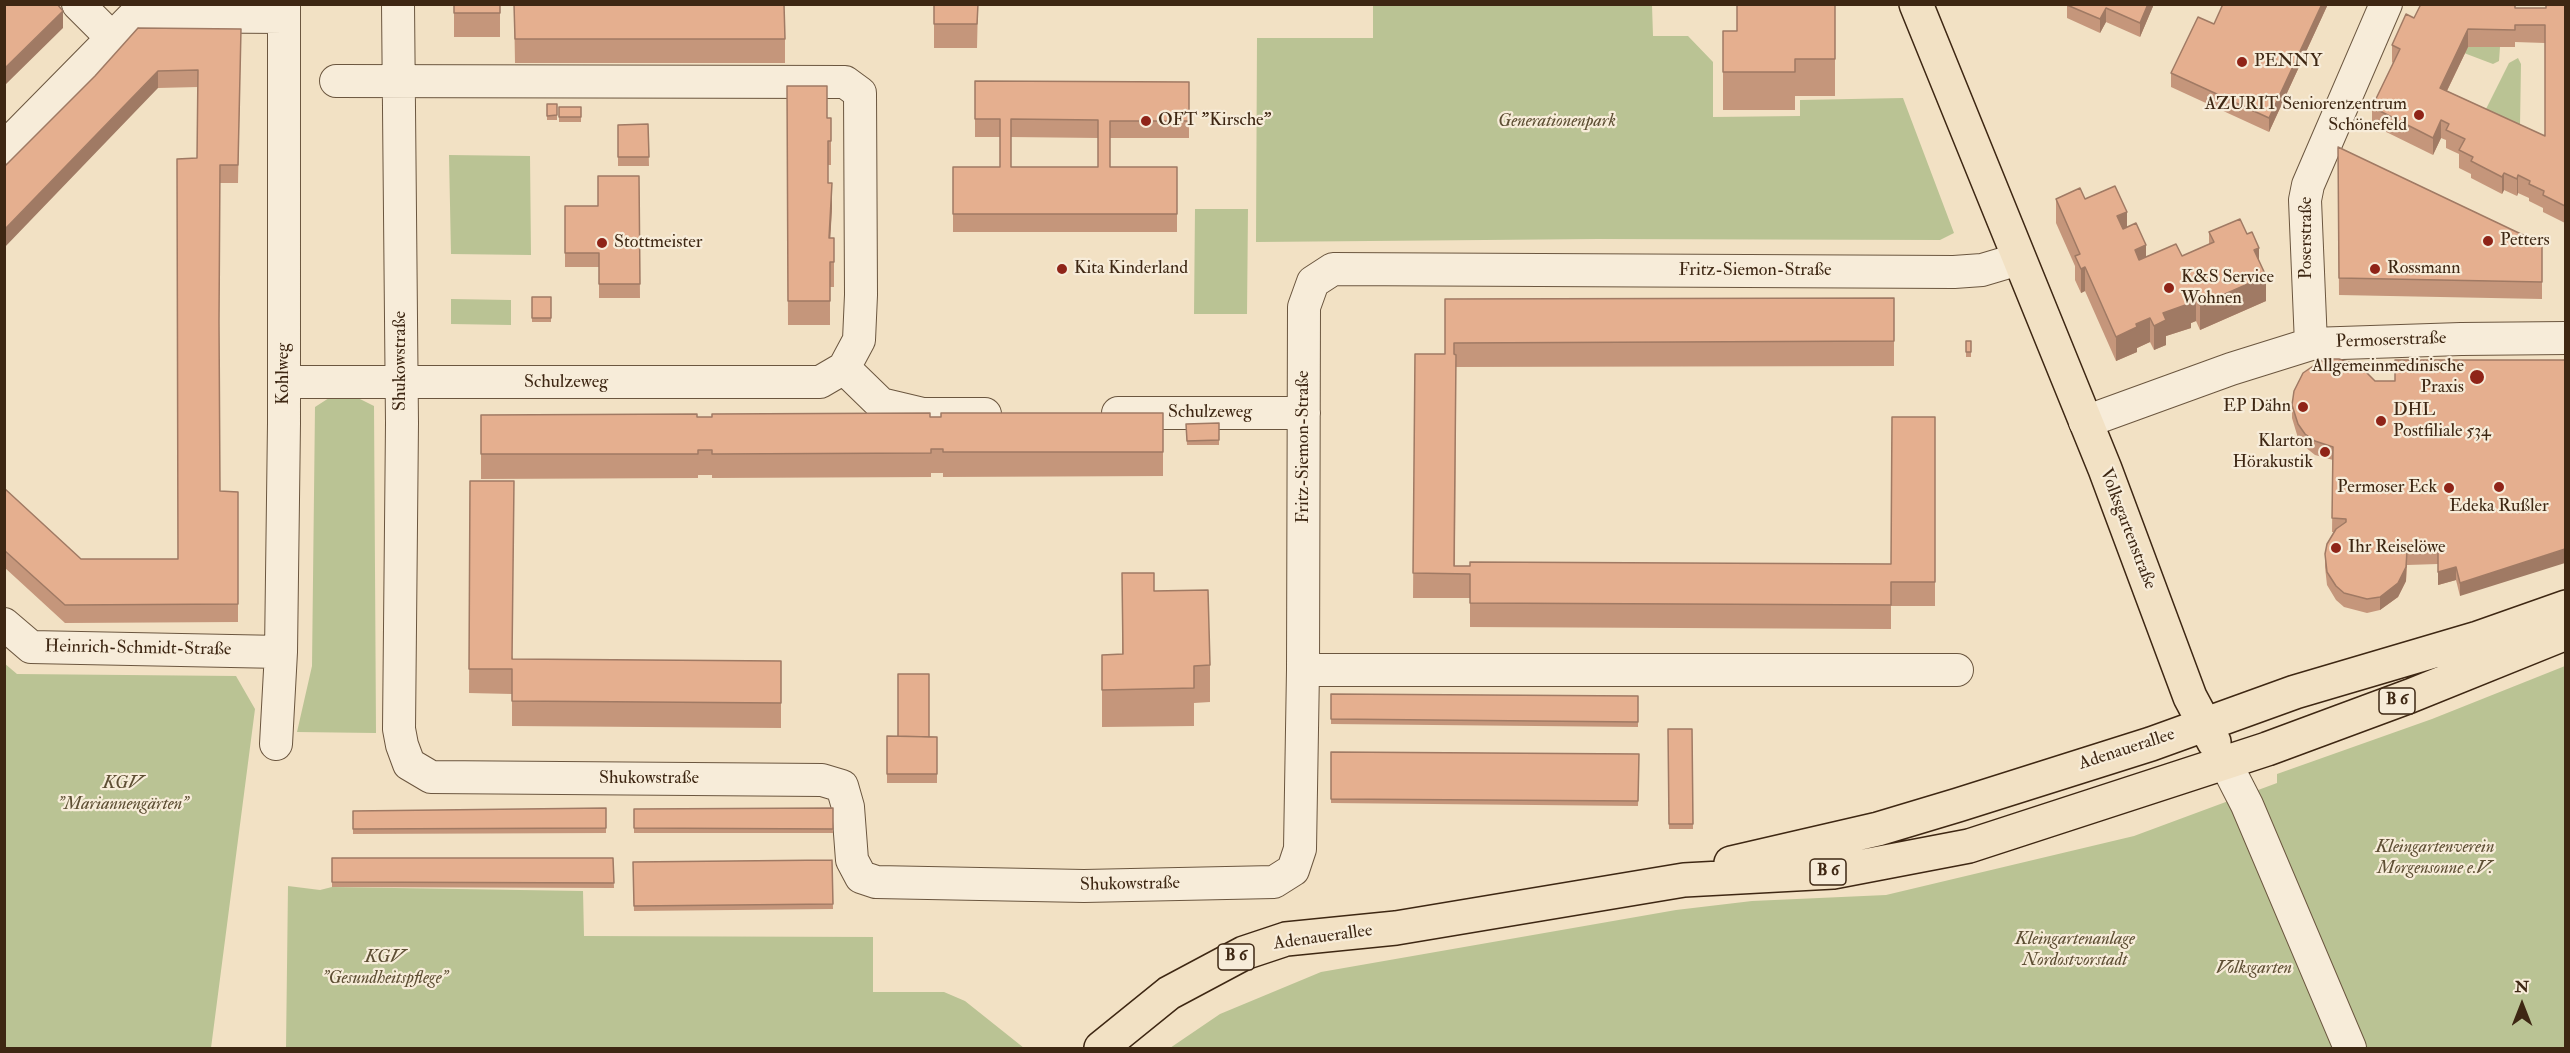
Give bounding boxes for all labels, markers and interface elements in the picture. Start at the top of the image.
place label: PENNY [2254,51,2322,73]
marker: PENNY [2235,55,2249,69]
place label: AZURIT Seniorenzentrum Schönefeld [2205,94,2407,136]
marker: AZURIT Seniorenzentrum Schönefeld [2412,108,2426,122]
place label: OFT "Kirsche" [1158,110,1272,132]
park label: Generationenpark [1498,111,1616,133]
marker: OFT "Kirsche" [1139,114,1153,128]
street label: Poserstraße [2296,197,2318,279]
place label: Petters [2500,230,2550,252]
place label: Stottmeister [614,232,703,254]
marker: Petters [2481,234,2495,248]
marker: Stottmeister [595,236,609,250]
place label: Kita Kinderland [1074,258,1188,280]
place label: Rossmann [2387,258,2461,280]
street label: Fritz-Siemon-Straße [1678,260,1832,282]
marker: Kita Kinderland [1055,262,1069,276]
marker: Rossmann [2368,262,2382,276]
place label: K&S Service Wohnen [2181,267,2274,310]
marker: K&S Service Wohnen [2162,281,2176,295]
street label: Shukowstraße [390,311,412,411]
street label: Permoserstraße [2335,328,2447,354]
street label: Kohlweg [273,343,295,405]
place label: Allgemeinmedinische Praxis [2312,356,2464,398]
marker: Allgemeinmedinische Praxis [2468,368,2486,386]
street label: Fritz-Siemon-Straße [1293,370,1315,524]
street label: Schulzeweg [524,372,608,394]
place label: EP Dähn [2223,396,2291,418]
marker: EP Dähn [2296,400,2310,414]
place label: DHL Postfiliale 534 [2393,400,2491,442]
street label: Schulzeweg [1168,402,1252,424]
marker: DHL Postfiliale 534 [2374,414,2388,428]
place label: Klarton Hörakustik [2233,431,2313,474]
marker: Klarton Hörakustik [2318,445,2332,459]
street label: Volksgartenstraße [2094,465,2160,593]
place label: Permoser Eck [2337,477,2437,499]
marker: Edeka Rußler [2492,480,2506,494]
marker: Permoser Eck [2442,481,2456,495]
place label: Edeka Rußler [2449,496,2549,518]
place label: Ihr Reiselöwe [2348,537,2446,559]
marker: Ihr Reiselöwe [2329,541,2343,555]
street label: Heinrich-Schmidt-Straße [44,637,232,661]
road number: B 6 [2379,688,2415,714]
street label: Adenauerallee [2076,724,2178,776]
street label: Shukowstraße [599,768,699,790]
park label: KGV "Mariannengärten" [58,773,188,816]
park label: Kleingartenverein Morgensonne e.V. [2376,837,2494,880]
road number: B 6 [1810,859,1846,885]
street label: Shukowstraße [1080,873,1180,897]
street label: Adenauerallee [1272,920,1374,956]
park label: Kleingartenanlage Nordostvorstadt [2015,929,2135,972]
road number: B 6 [1218,944,1254,970]
park label: KGV "Gesundheitspflege" [322,947,448,990]
park label: Volksgarten [2216,958,2292,980]
north arrow [2492,975,2552,1035]
text: N [2515,977,2529,997]

